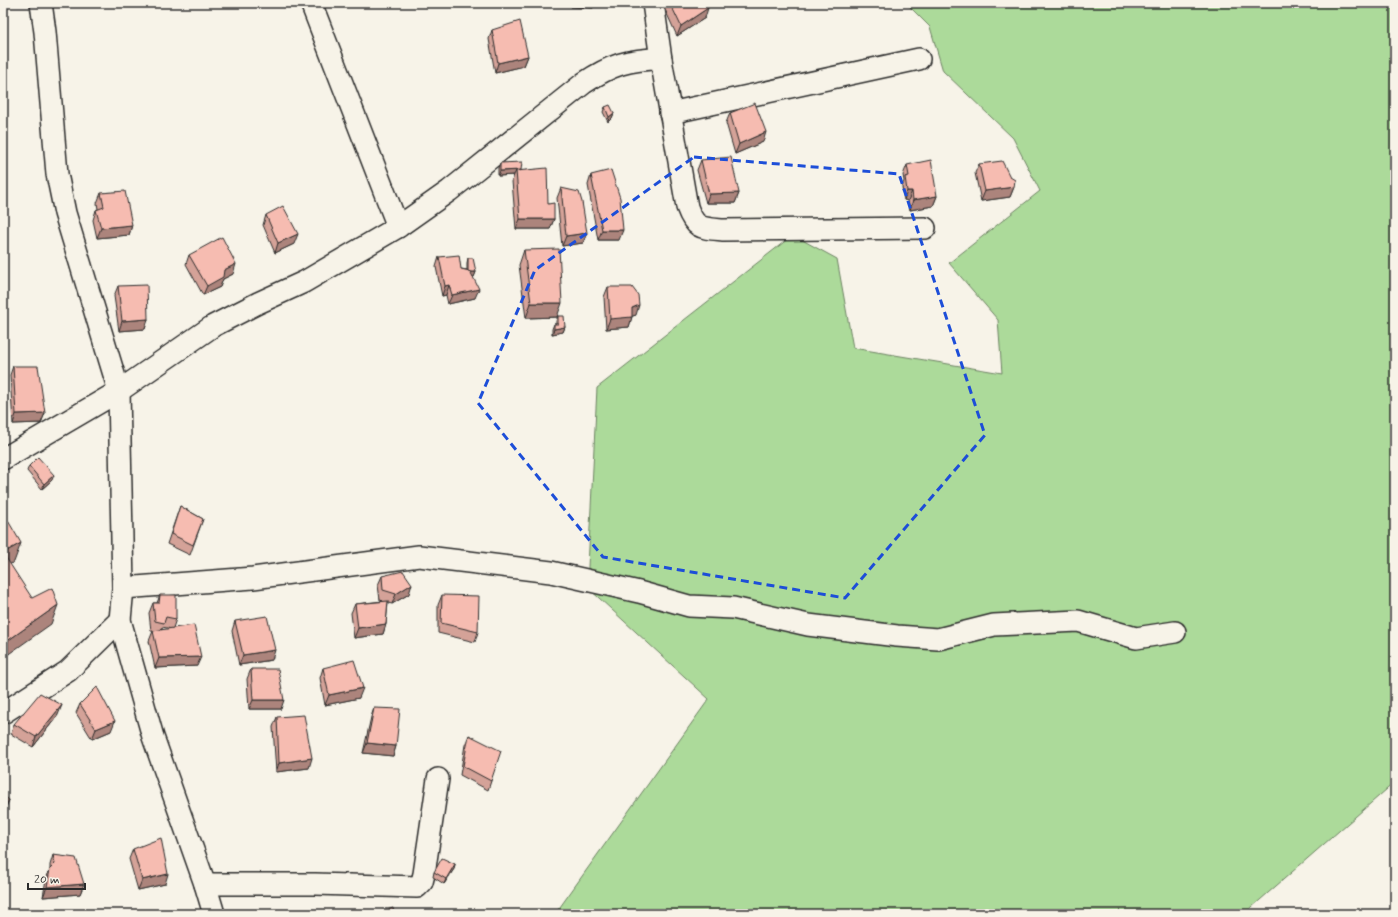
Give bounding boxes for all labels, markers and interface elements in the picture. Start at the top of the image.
scale bar [28,865,85,891]
text: 20 m [34,872,60,888]

